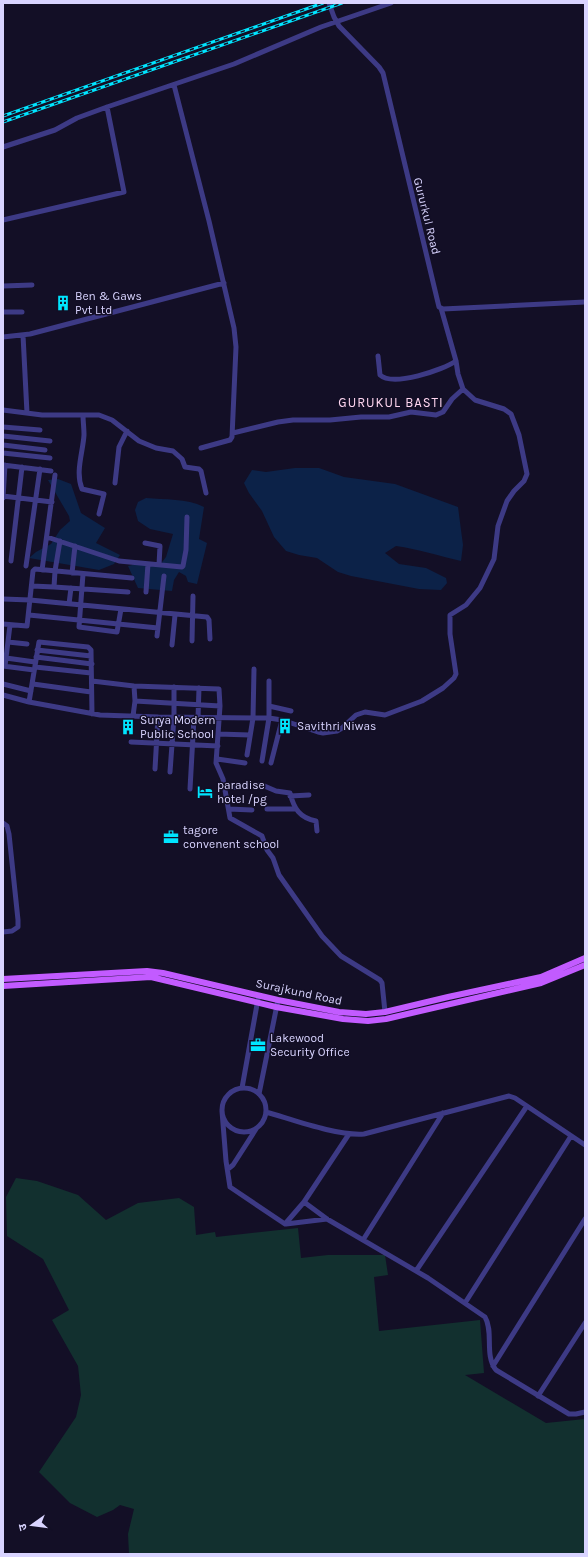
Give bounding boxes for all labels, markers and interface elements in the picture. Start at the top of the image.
street label: Gururkul Road [411,176,443,256]
place label: Ben & Gaws Pvt Ltd [75,289,142,317]
building icon: Ben & Gaws Pvt Ltd [54,294,72,312]
district label: GURUKUL BASTI [338,395,444,410]
place label: Surya Modern Public School [140,713,215,741]
building icon: Savithri Niwas [276,717,294,735]
building icon: Surya Modern Public School [119,718,137,736]
place label: Savithri Niwas [297,719,376,733]
place label: paradise hotel /pg [217,778,267,806]
hotel icon: paradise hotel /pg [196,783,214,801]
place label: tagore convenent school [183,823,279,851]
office icon: tagore convenent school [162,828,180,846]
street label: Surajkund Road [254,976,344,1008]
place label: Lakewood Security Office [270,1031,350,1059]
office icon: Lakewood Security Office [249,1036,267,1054]
north arrow [12,1505,52,1545]
text: उ [16,1522,30,1532]

